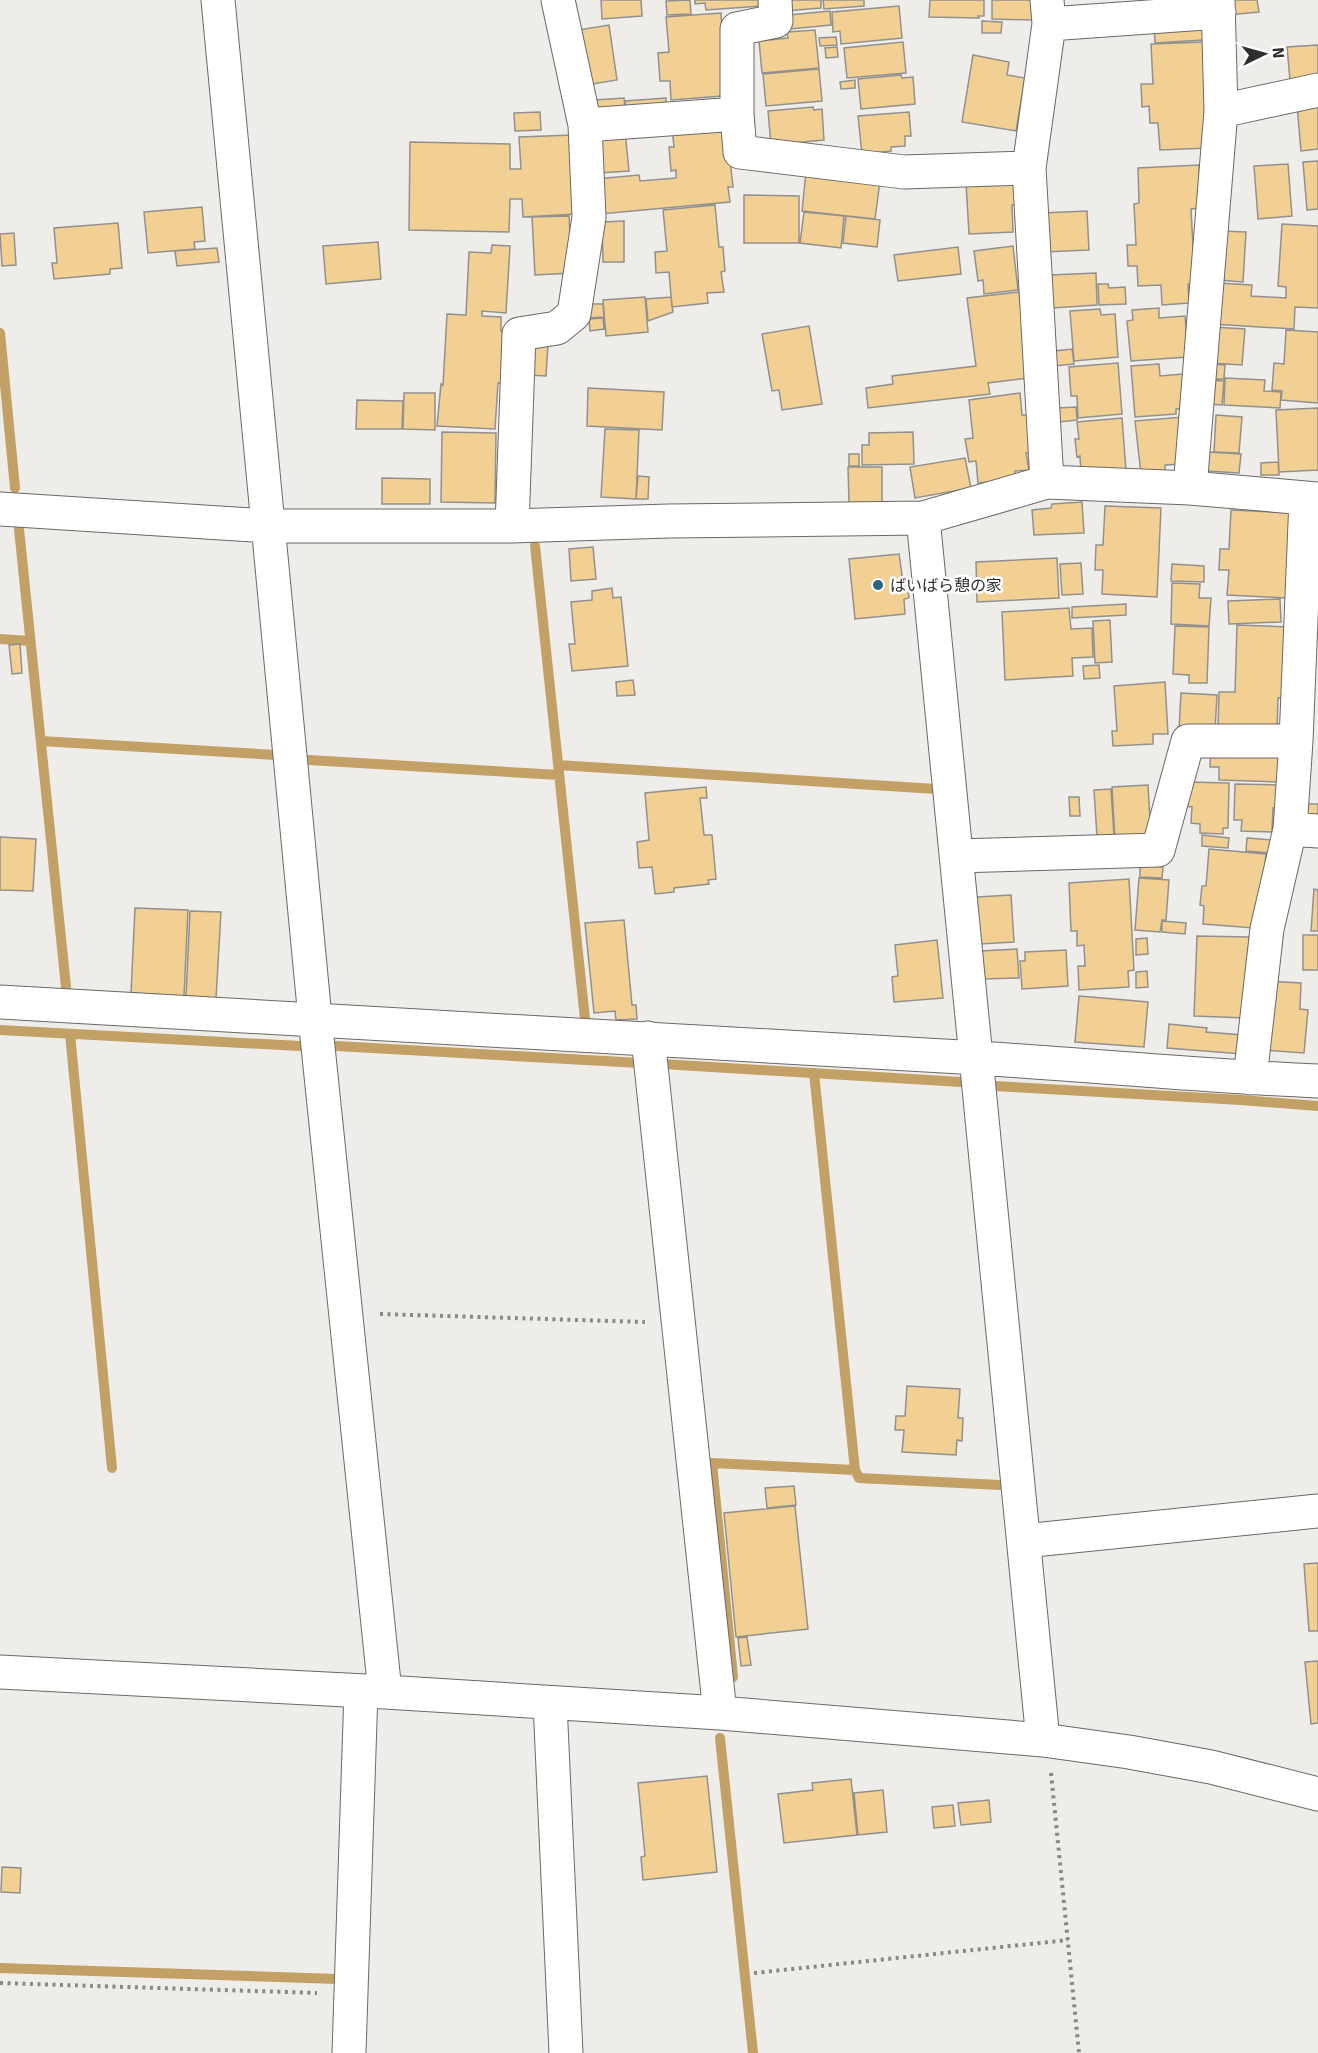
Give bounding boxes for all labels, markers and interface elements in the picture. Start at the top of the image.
north arrow [1234,24,1294,84]
text: N [1267,46,1288,59]
place label: ばいばら憩の家 [890,576,1002,596]
marker: ばいばら憩の家 [871,578,885,592]

